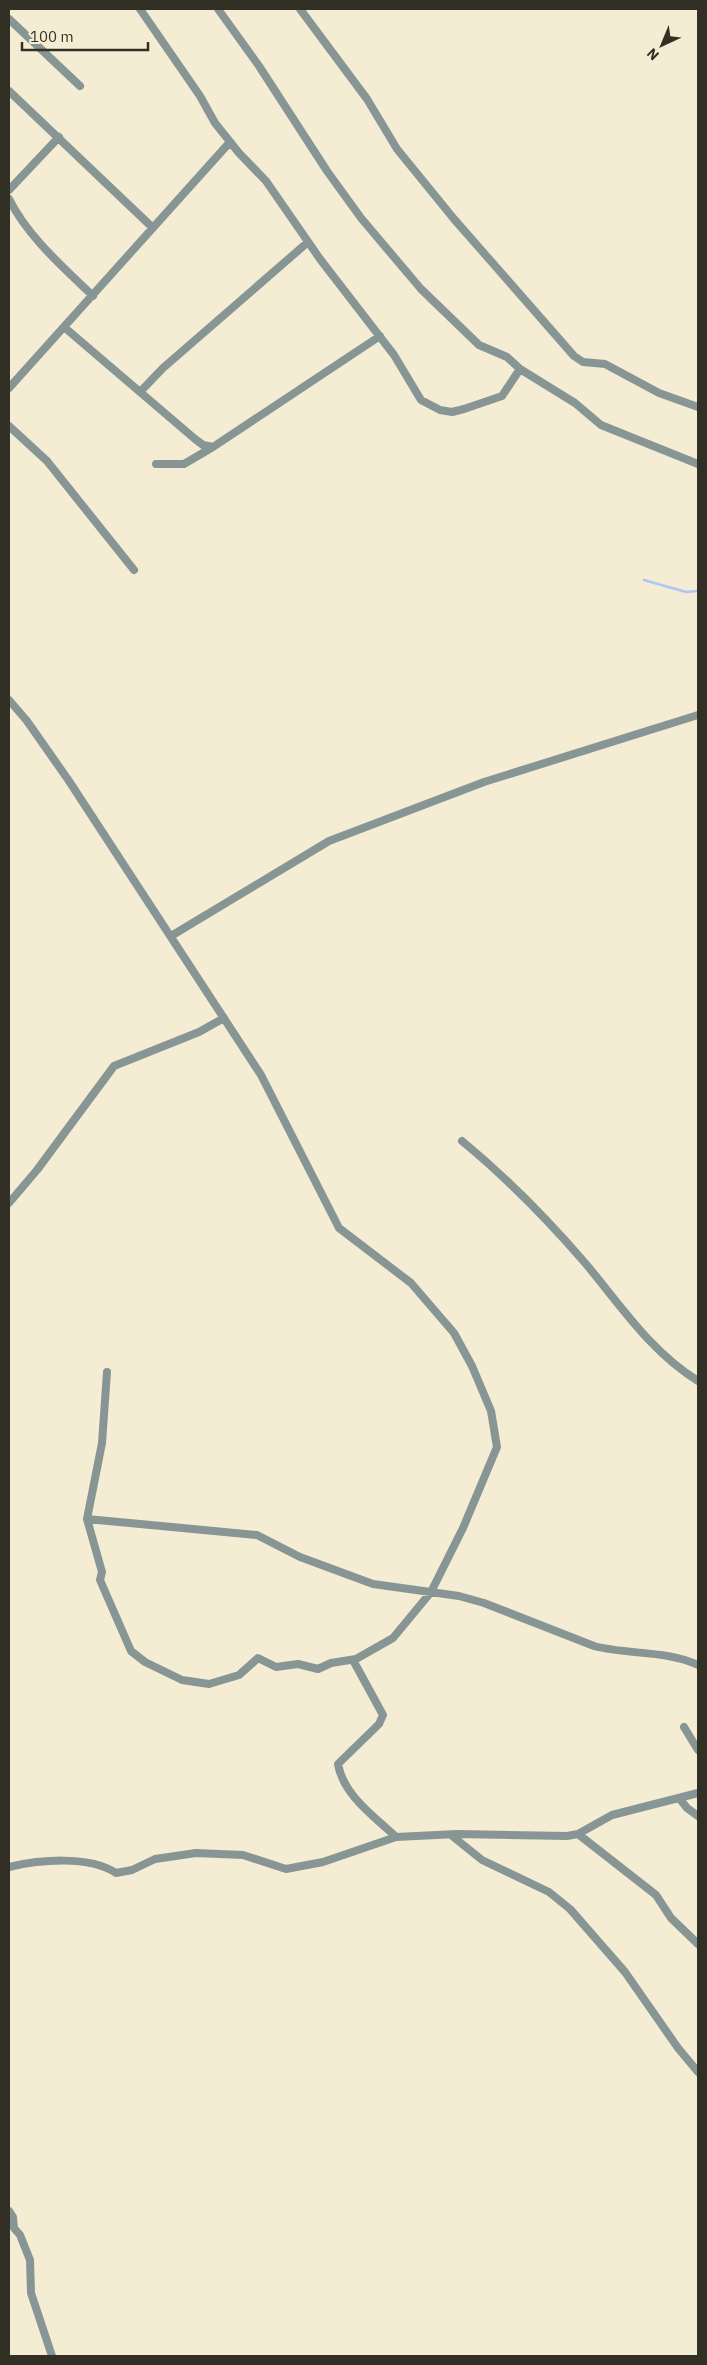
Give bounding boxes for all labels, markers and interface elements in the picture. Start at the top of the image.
scale bar [22,20,149,52]
north arrow [637,20,687,70]
text: 100 m [30,27,74,46]
text: N [643,44,663,64]

